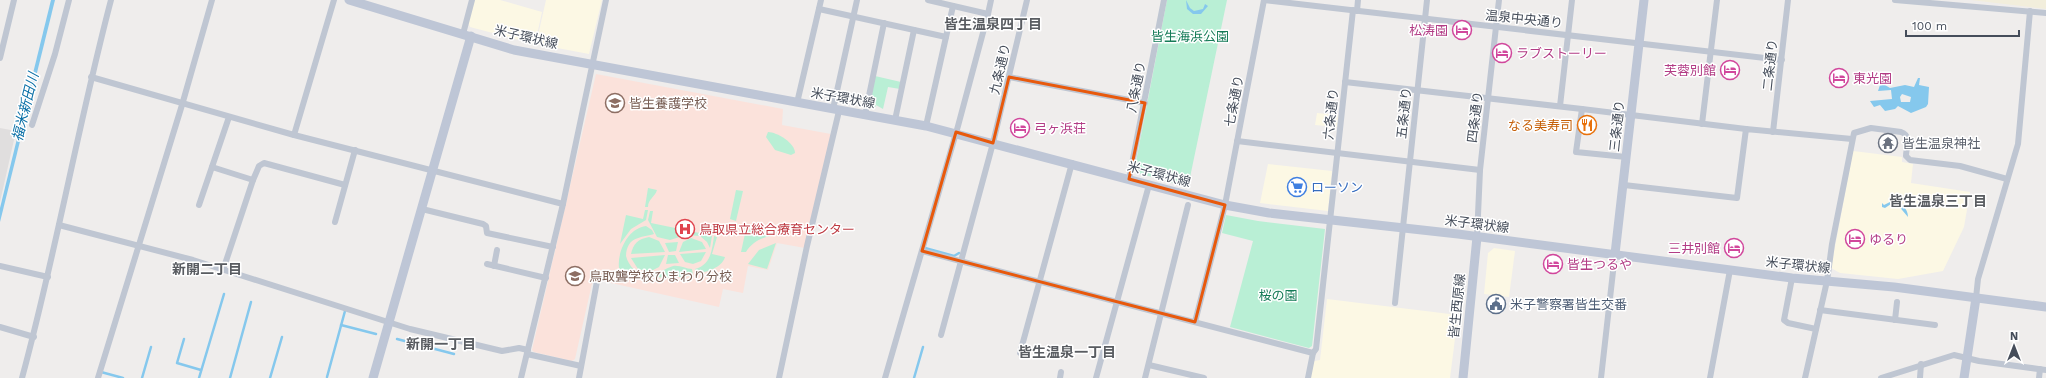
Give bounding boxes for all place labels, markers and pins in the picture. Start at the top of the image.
hotel icon: 松涛園 [1451,19,1473,41]
place label: 松涛園 [1409,23,1448,38]
hotel icon: ラブストーリー [1491,42,1513,64]
place label: ラブストーリー [1516,46,1607,61]
hotel icon: 芙蓉別館 [1719,59,1741,81]
place label: 芙蓉別館 [1664,63,1716,78]
hotel icon: 東光園 [1828,67,1850,89]
place label: 東光園 [1853,71,1892,86]
school or university icon: 皆生養護学校 [604,92,626,114]
place label: 皆生養護学校 [629,96,707,111]
restaurant icon: なる美寿司 [1576,114,1598,136]
hotel icon: 弓ヶ浜荘 [1009,117,1031,139]
place label: なる美寿司 [1508,118,1573,133]
place label: 弓ヶ浜荘 [1034,121,1086,136]
temple icon: 皆生温泉神社 [1877,132,1899,154]
place label: 皆生温泉神社 [1902,136,1980,151]
supermarket icon: ローソン [1286,176,1308,198]
place label: ローソン [1311,180,1363,195]
hospital icon: 鳥取県立総合療育センター [674,218,696,240]
place label: 鳥取県立総合療育センター [699,222,855,237]
hotel icon: ゆるり [1844,228,1866,250]
place label: ゆるり [1869,232,1908,247]
hotel icon: 三井別館 [1723,237,1745,259]
place label: 三井別館 [1668,241,1720,256]
hotel icon: 皆生つるや [1542,253,1564,275]
place label: 皆生つるや [1567,257,1632,272]
school or university icon: 鳥取聾学校ひまわり分校 [564,265,586,287]
place label: 鳥取聾学校ひまわり分校 [589,269,732,284]
public building icon: 米子警察署皆生交番 [1485,293,1507,315]
place label: 米子警察署皆生交番 [1510,297,1627,312]

